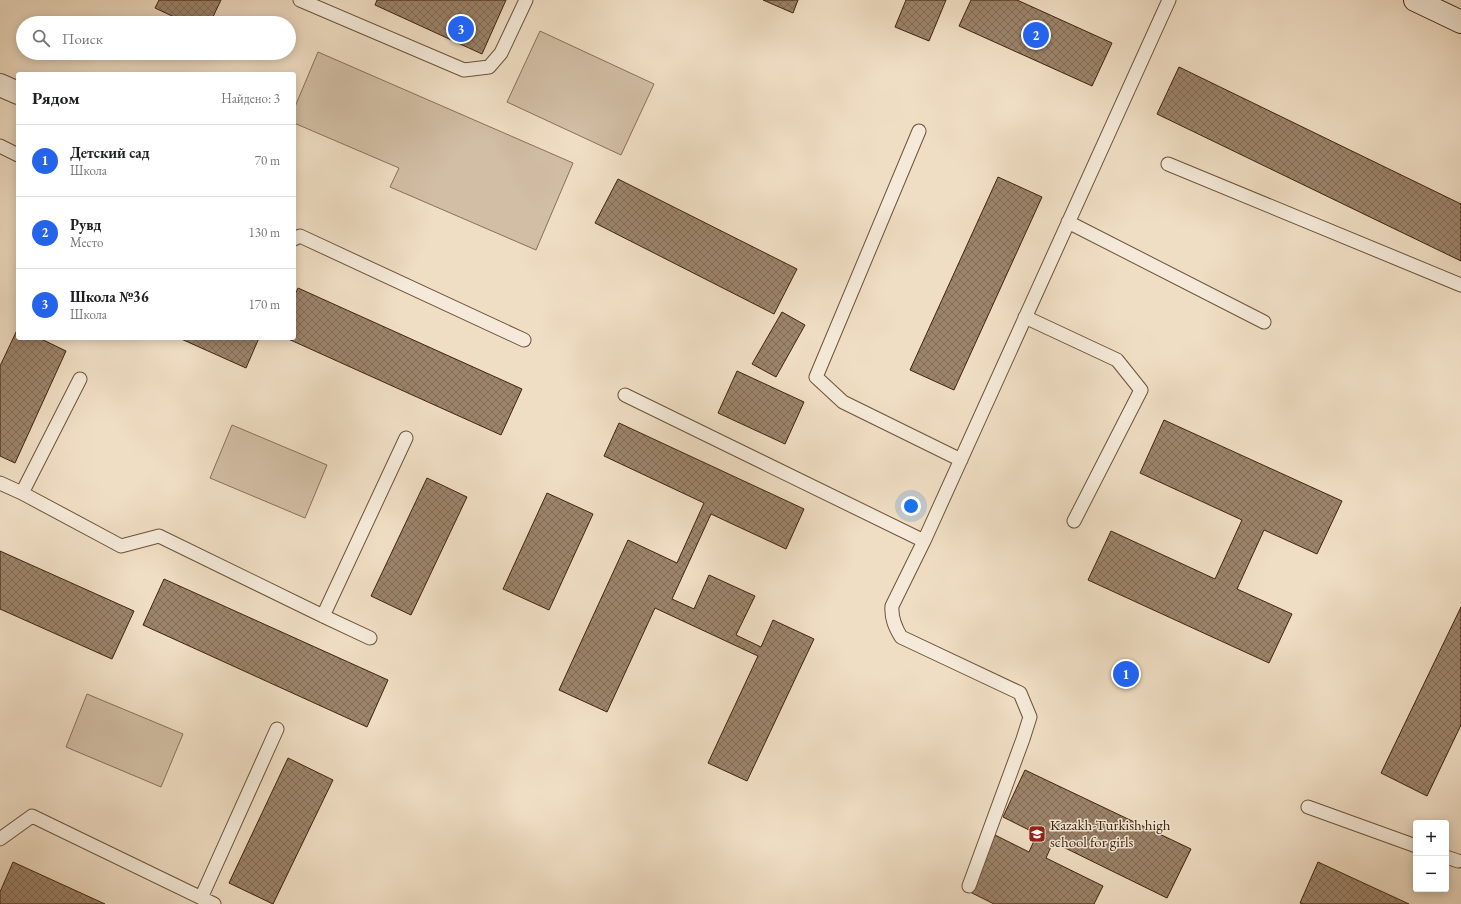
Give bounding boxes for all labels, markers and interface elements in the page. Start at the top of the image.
pin: 3 [448,14,474,44]
search box [16,16,296,60]
pin: 2 [1023,20,1049,50]
icon: search [30,27,52,49]
text: Поиск [62,29,103,48]
text: Рядом [32,87,80,109]
text: Найдено: 3 [221,90,280,107]
text: Детский сад [70,143,150,162]
text: 1 [42,152,48,169]
text: 70 m [255,152,280,169]
text: Школа [70,162,107,179]
text: Рувд [70,215,101,234]
text: 2 [42,224,48,241]
text: 130 m [249,224,280,241]
text: Место [70,234,103,251]
text: Школа №36 [70,287,149,306]
text: 3 [42,296,48,313]
text: 170 m [249,296,280,313]
text: Школа [70,306,107,323]
your location [901,496,921,516]
pin: 1 [1113,659,1139,689]
place label: Kazakh-Turkish high school for girls [1050,815,1171,851]
map controls [1413,820,1449,892]
button: + [1413,820,1449,856]
school or university icon: Kazakh-Turkish high school for girls [1027,824,1047,844]
button: − [1413,856,1449,892]

